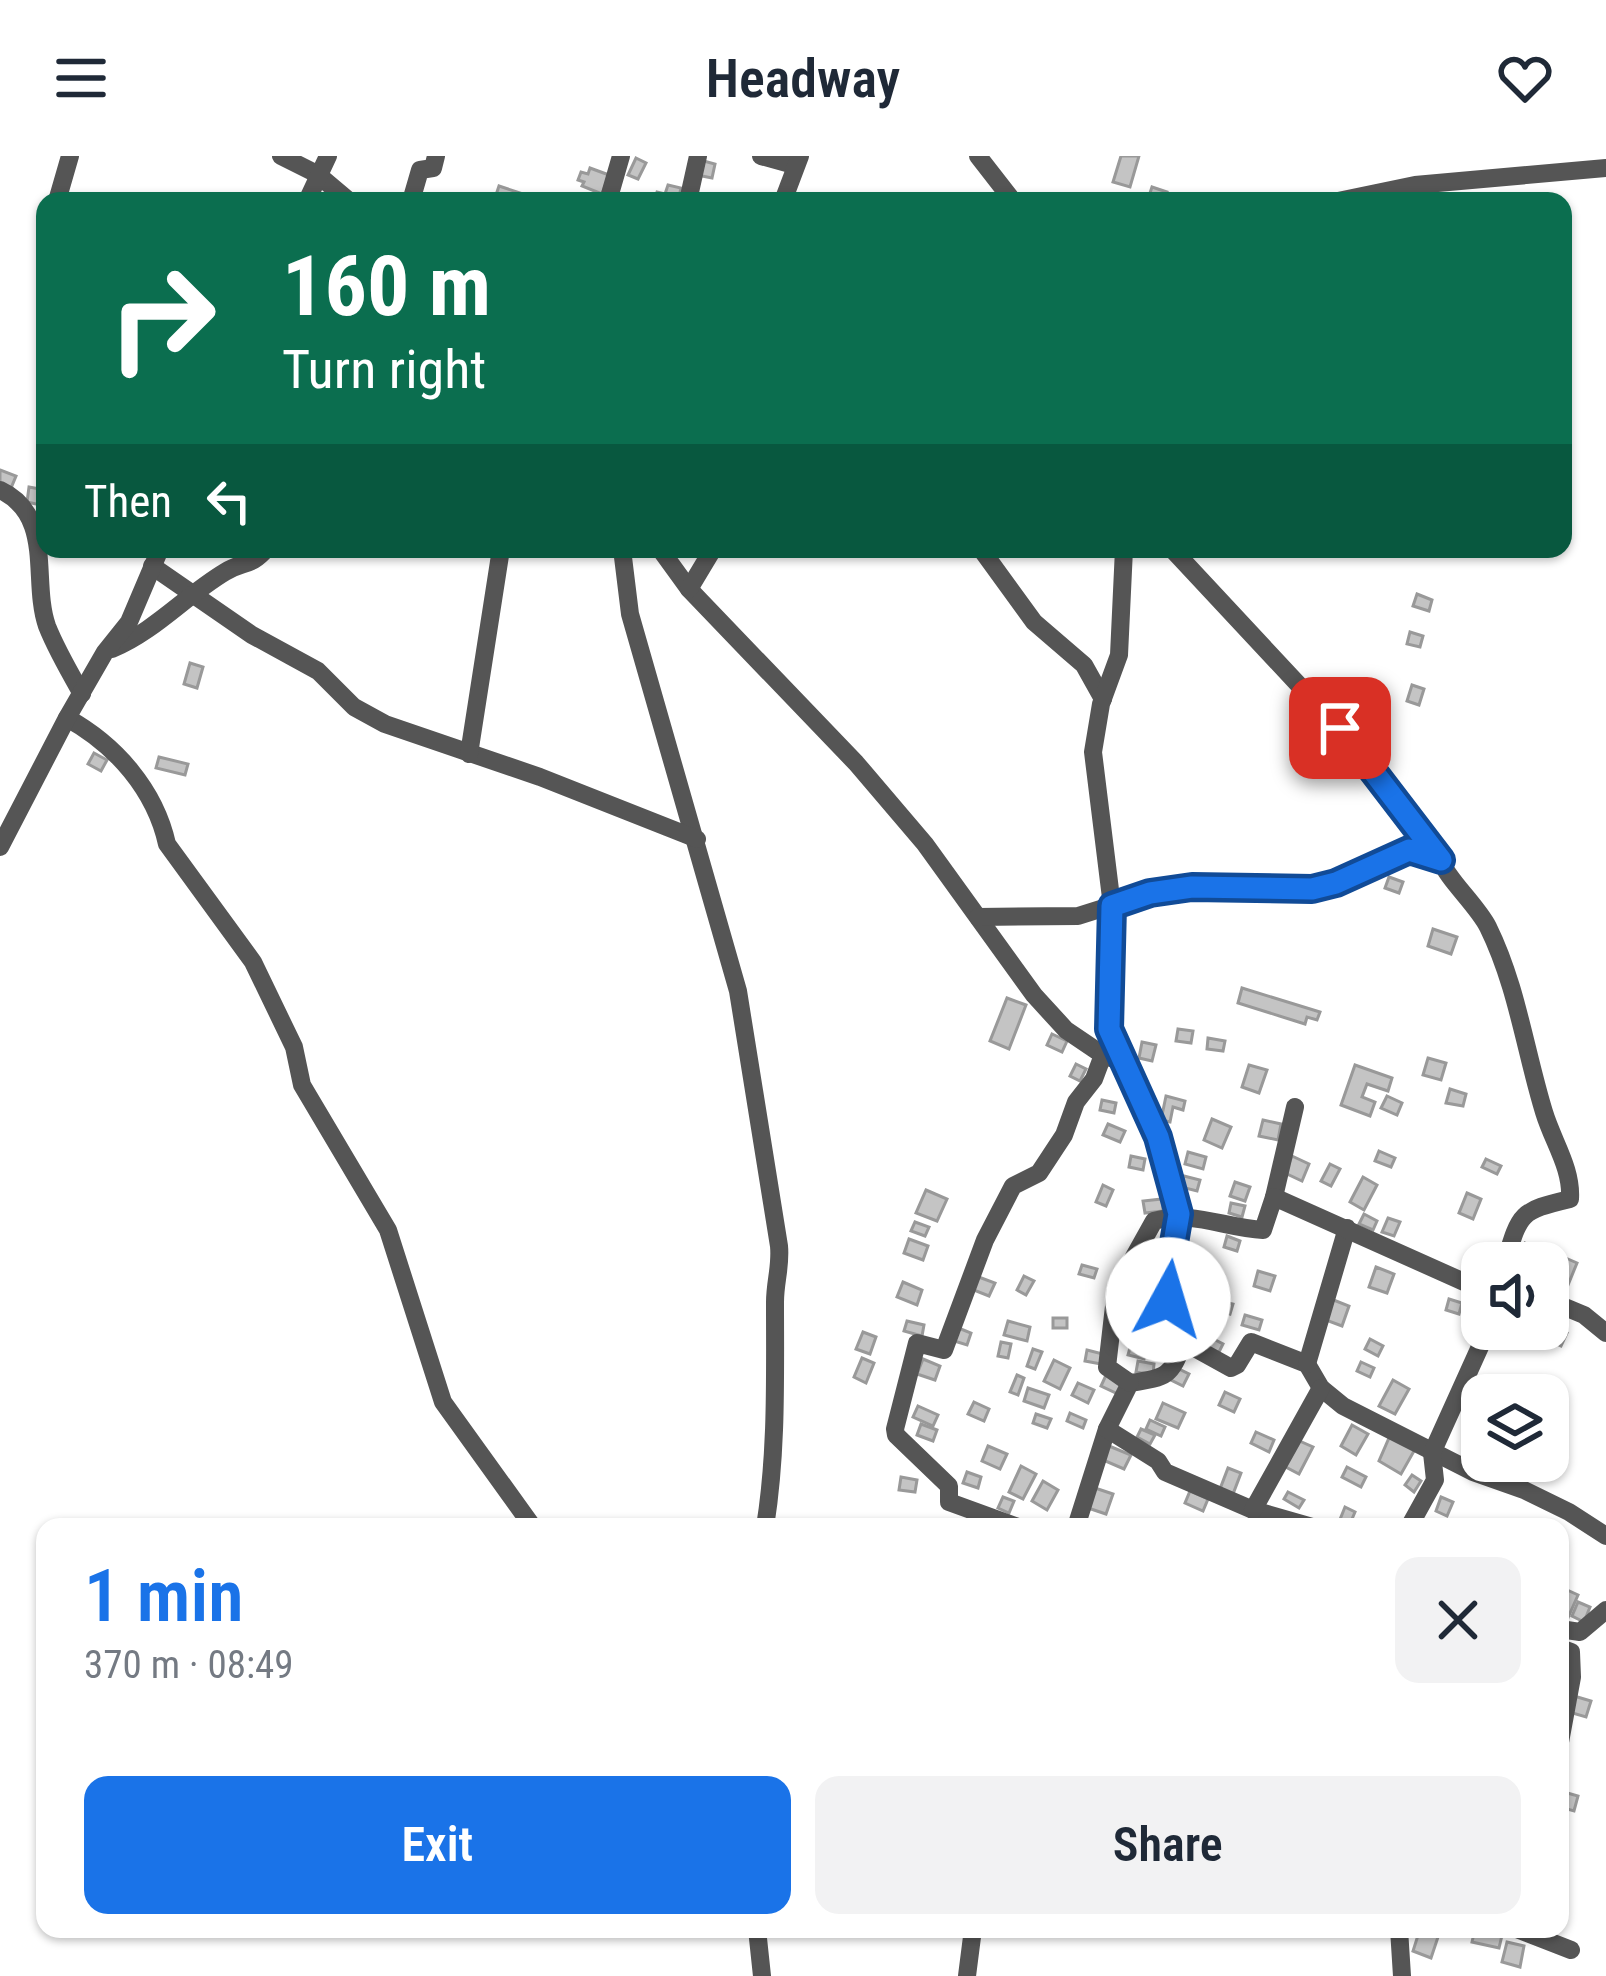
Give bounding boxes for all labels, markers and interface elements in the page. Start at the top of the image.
icon: menu [48,45,114,111]
icon: heart [1492,45,1558,111]
text: Headway [706,47,900,110]
text: 160 m [282,237,491,336]
icon: right [84,240,240,396]
text: Turn right [282,338,486,401]
icon: left [196,468,262,534]
text: Then [84,475,172,528]
pin [1289,677,1391,779]
icon: arrive [1307,695,1373,761]
position arrow [1105,1237,1231,1363]
map controls [1461,1242,1569,1482]
button: sound [1461,1242,1569,1350]
button: layers [1461,1374,1569,1482]
text: 1 min [84,1554,243,1639]
button: close [1395,1557,1521,1683]
text: 370 m · 08:49 [84,1642,294,1688]
button: Exit [84,1776,791,1914]
button: Share [815,1776,1521,1914]

